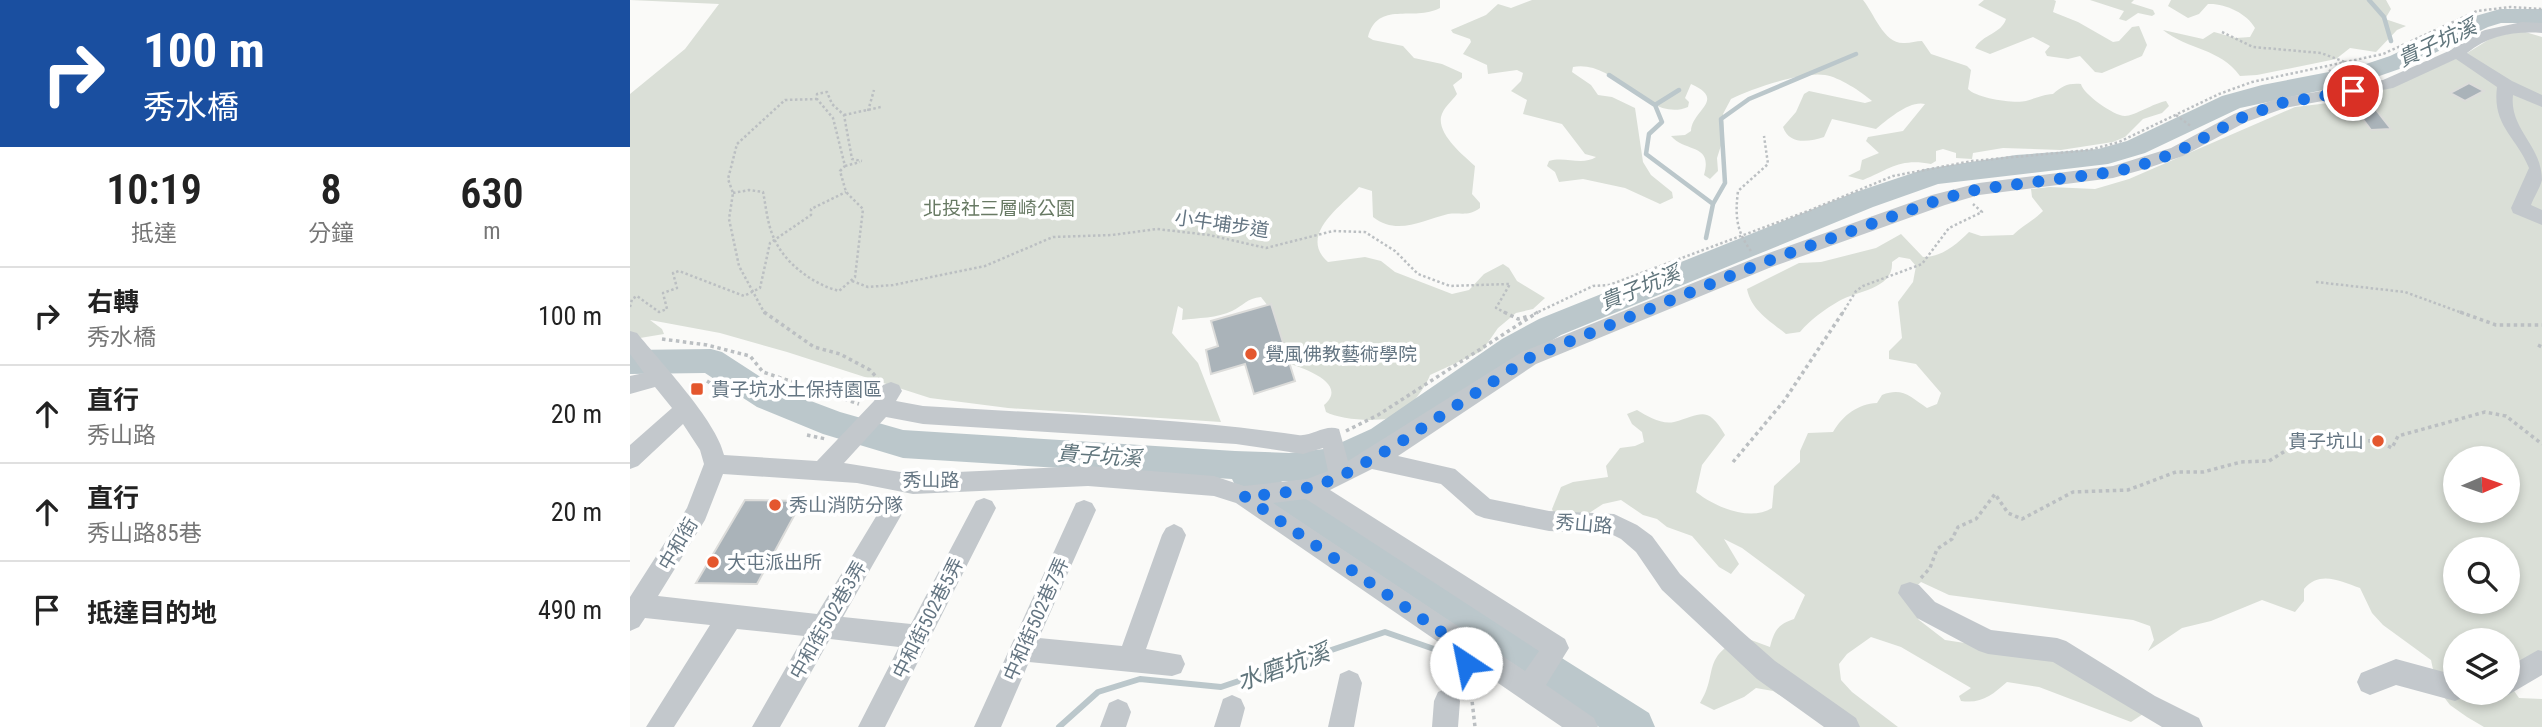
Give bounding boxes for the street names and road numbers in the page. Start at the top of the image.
street label: 小牛埔步道 [1173,206,1271,242]
street label: 秀山路 [902,469,960,492]
street label: 秀山路 [1555,510,1613,538]
street label: 中和街 [653,514,703,574]
street label: 中和街502巷5弄 [888,554,968,682]
street label: 中和街502巷7弄 [999,554,1073,684]
street label: 中和街502巷3弄 [785,557,871,683]

